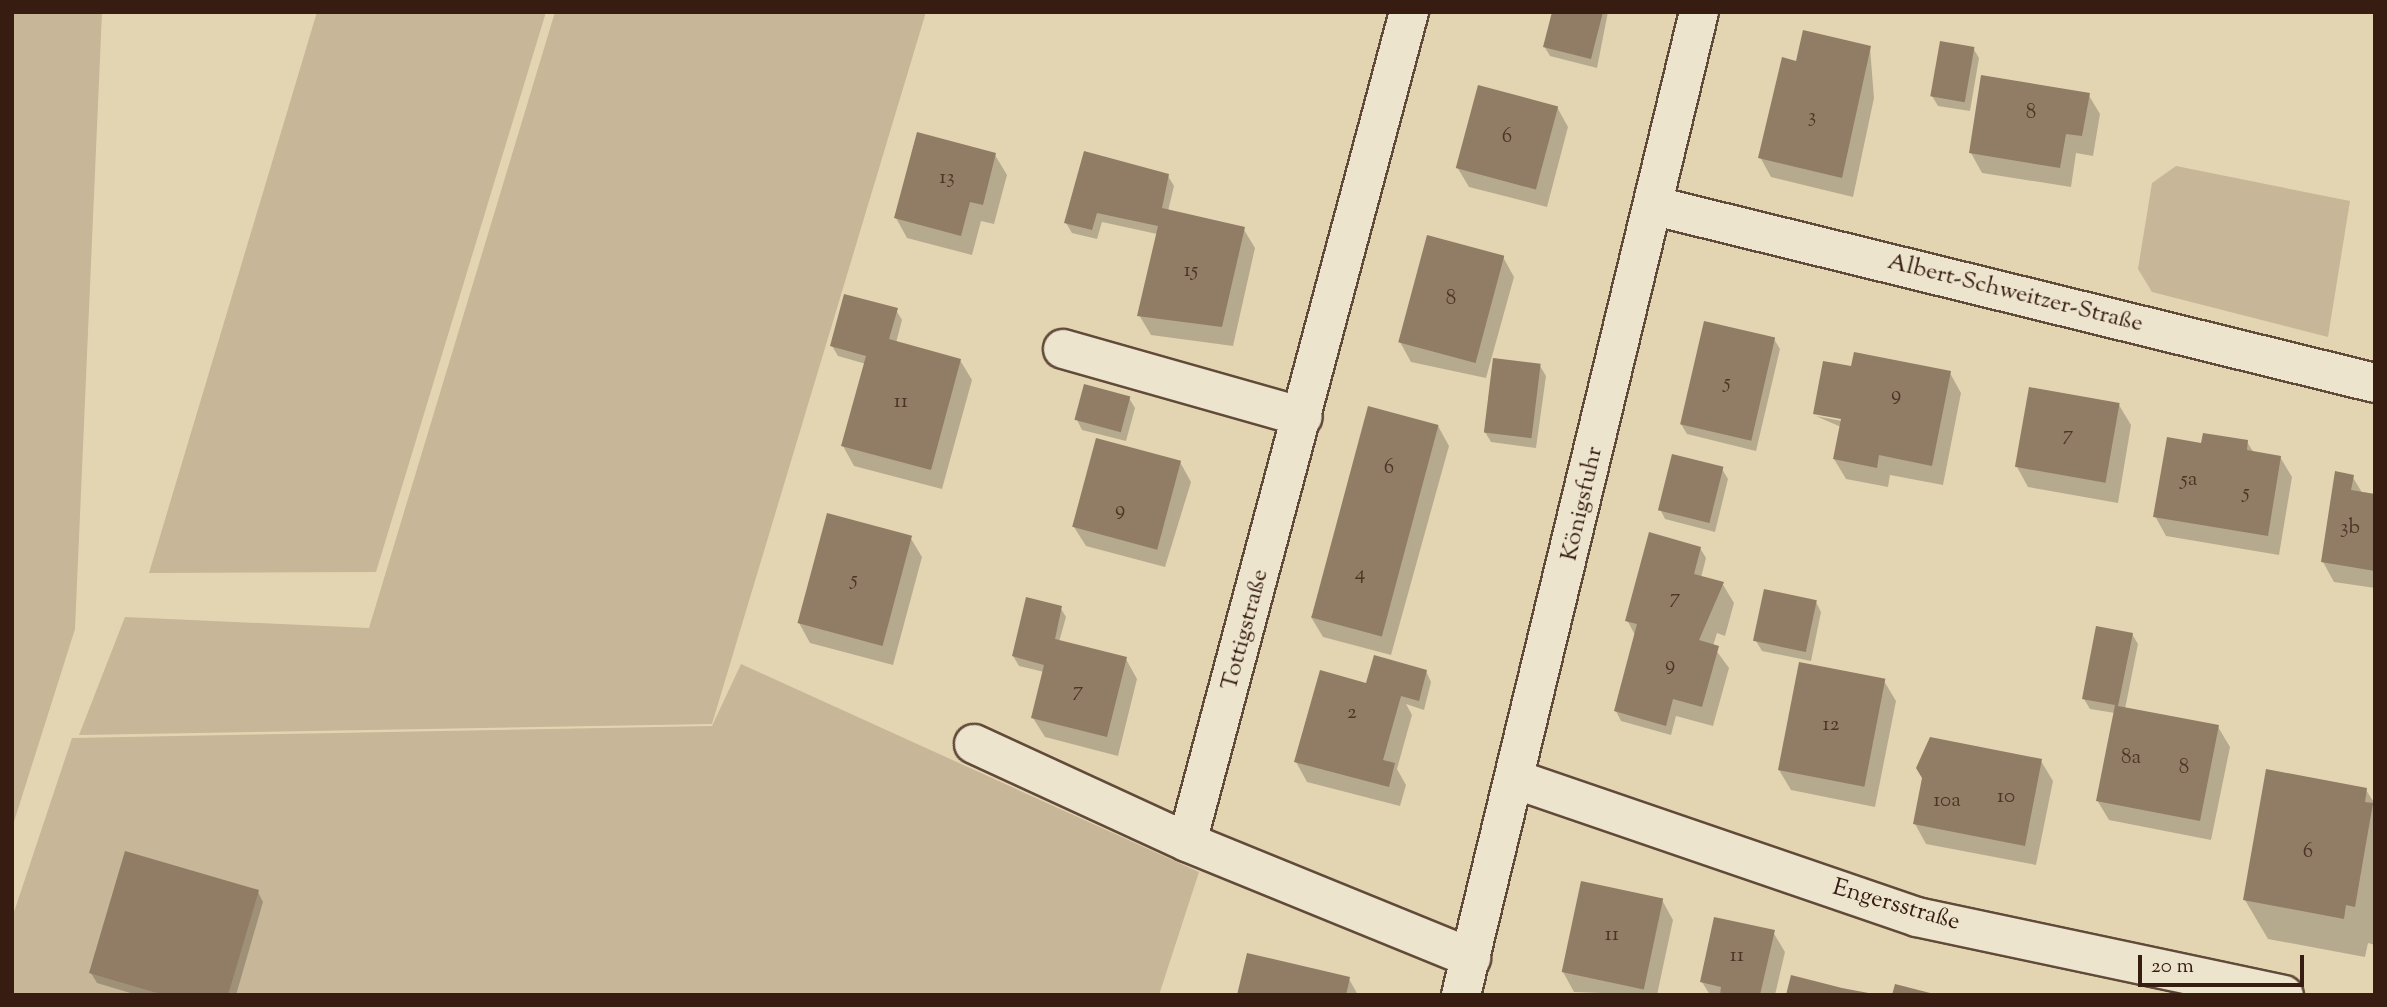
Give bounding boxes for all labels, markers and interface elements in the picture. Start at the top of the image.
house number: 8 [2026,100,2036,126]
house number: 3 [1808,104,1816,130]
house number: 6 [1502,124,1512,150]
house number: 13 [939,165,955,191]
street label: Albert-Schweitzer-Straße [1884,248,2146,340]
house number: 15 [1184,258,1198,284]
house number: 8 [1446,286,1456,312]
house number: 5 [1723,370,1731,396]
house number: 9 [1891,382,1901,408]
house number: 11 [894,389,908,415]
house number: 7 [2063,422,2073,448]
street label: Königsfuhr [1556,444,1610,564]
house number: 6 [1384,455,1394,481]
house number: 5a [2181,467,2197,493]
house number: 5 [2242,480,2250,506]
house number: 9 [1115,497,1125,523]
house number: 3b [2340,515,2360,541]
house number: 4 [1355,561,1365,587]
street label: Tottigstraße [1216,566,1276,694]
house number: 5 [850,567,858,593]
house number: 7 [1670,585,1680,611]
house number: 9 [1665,652,1675,678]
house number: 7 [1073,678,1083,704]
house number: 2 [1347,700,1357,726]
house number: 12 [1823,712,1839,738]
house number: 8a [2121,745,2141,771]
house number: 8 [2179,755,2189,781]
house number: 10 [1997,784,2015,810]
house number: 10a [1933,788,1961,814]
house number: 6 [2303,839,2313,865]
street label: Engersstraße [1829,874,1963,938]
house number: 11 [1605,922,1619,948]
scale bar [2142,940,2308,984]
house number: 11 [1730,943,1744,969]
text: 20 m [2151,952,2194,982]

